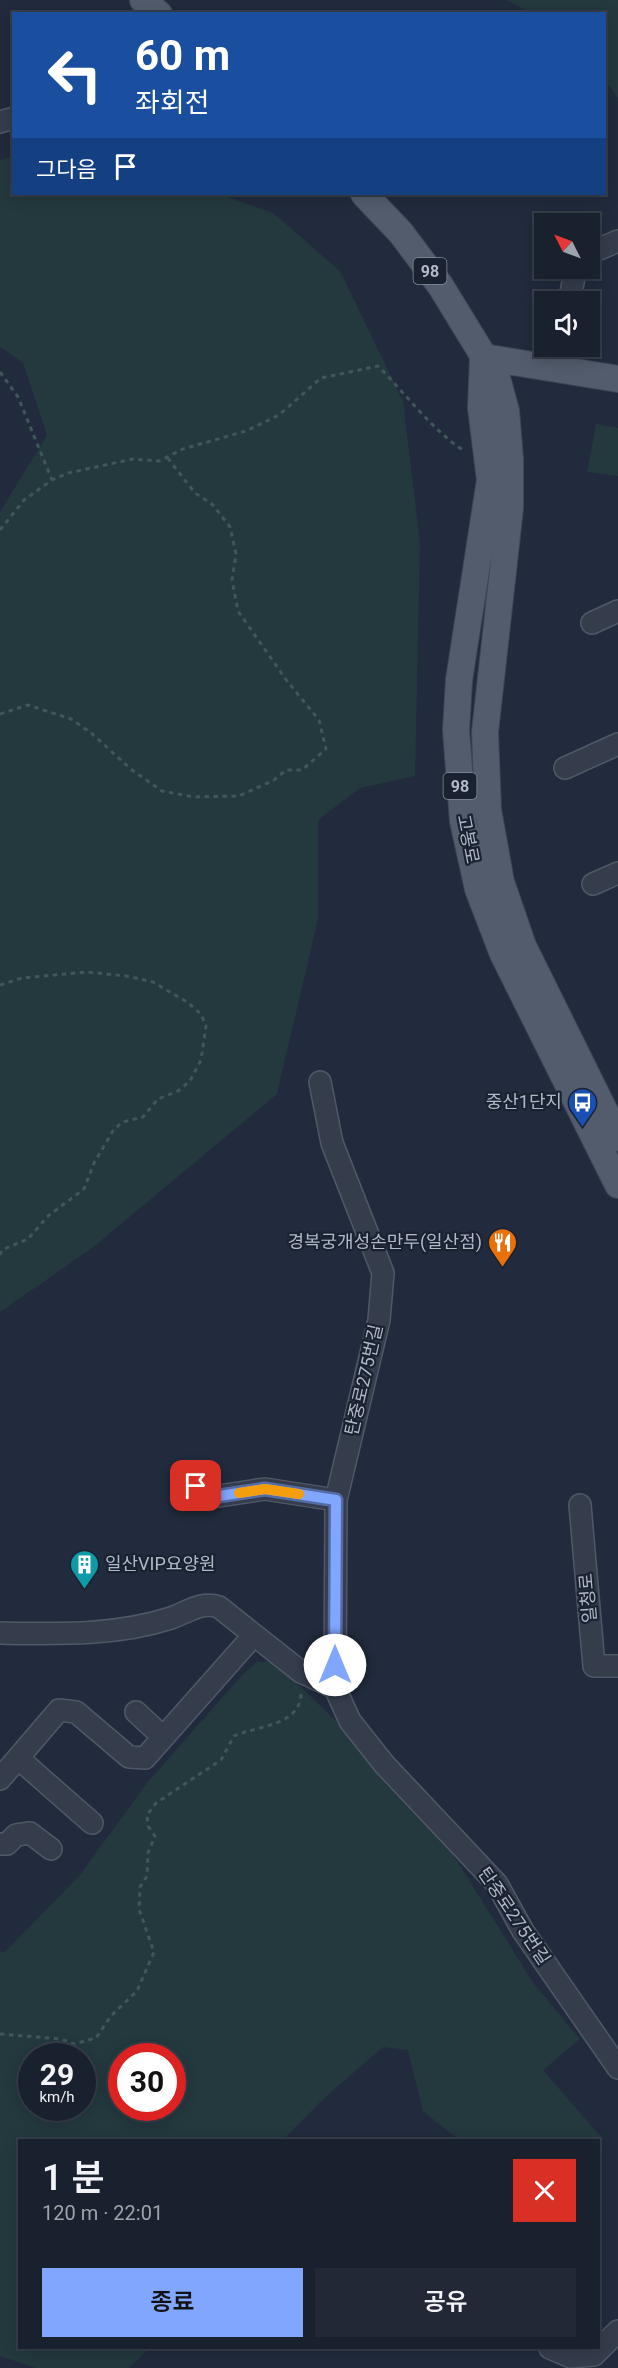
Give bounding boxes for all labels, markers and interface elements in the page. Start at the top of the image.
text: 60 m [135,31,230,80]
icon: left [36,36,114,114]
text: 좌회전 [135,87,210,119]
icon: arrive [109,150,142,183]
text: 그다음 [36,157,97,182]
north arrow [534,213,600,279]
map controls [534,213,600,357]
road number: 98 [414,258,446,284]
button: sound [534,291,600,357]
road number: 98 [444,773,476,799]
street label: 고봉로 [453,813,484,865]
bus stop icon: 중산1단지 [567,1086,599,1128]
place label: 중산1단지 [486,1091,562,1112]
restaurant icon: 경복궁개성손만두(일산점) [487,1226,519,1268]
place label: 경복궁개성손만두(일산점) [287,1231,482,1253]
street label: 탄중로275번길 [341,1322,386,1437]
pin [170,1460,221,1511]
icon: arrive [179,1469,212,1502]
building icon: 일산VIP요양원 [68,1548,100,1590]
place label: 일산VIP요양원 [105,1553,216,1574]
street label: 일청로 [575,1572,600,1624]
position arrow [303,1633,367,1697]
street label: 탄중로275번길 [474,1863,555,1968]
speed limit sign: 30 [108,2043,186,2121]
text: 29 [40,2057,74,2092]
text: km/h [39,2088,75,2106]
text: 1 분 [42,2157,105,2199]
button: close [513,2159,576,2222]
text: 120 m · 22:01 [42,2201,163,2225]
button: 종료 [42,2268,303,2337]
button: 공유 [315,2268,576,2337]

